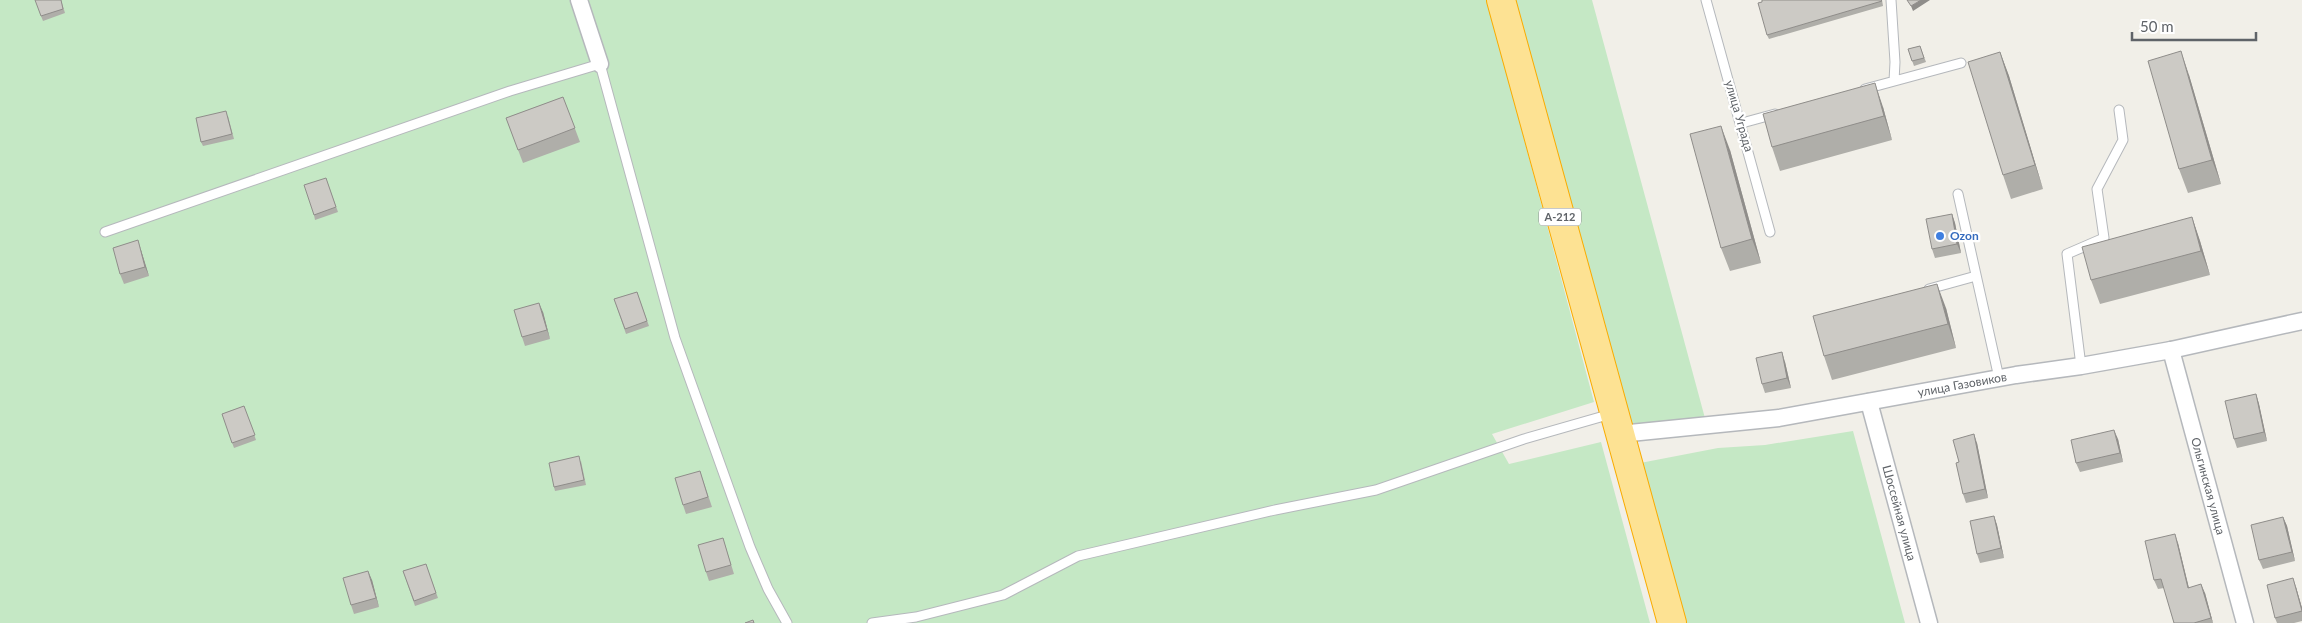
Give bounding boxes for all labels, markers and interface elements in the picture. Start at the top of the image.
scale bar [2132,10,2256,42]
text: 50 m [2140,17,2174,35]
street label: улица Уграда [1722,78,1757,153]
road number: А-212 [1539,208,1581,226]
place label: Ozon [1950,228,1979,243]
marker: Ozon [1934,230,1946,242]
street label: улица Газовиков [1916,369,2008,400]
street label: Ольгинская улица [2188,436,2229,536]
street label: Шоссейная улица [1879,463,1920,562]

